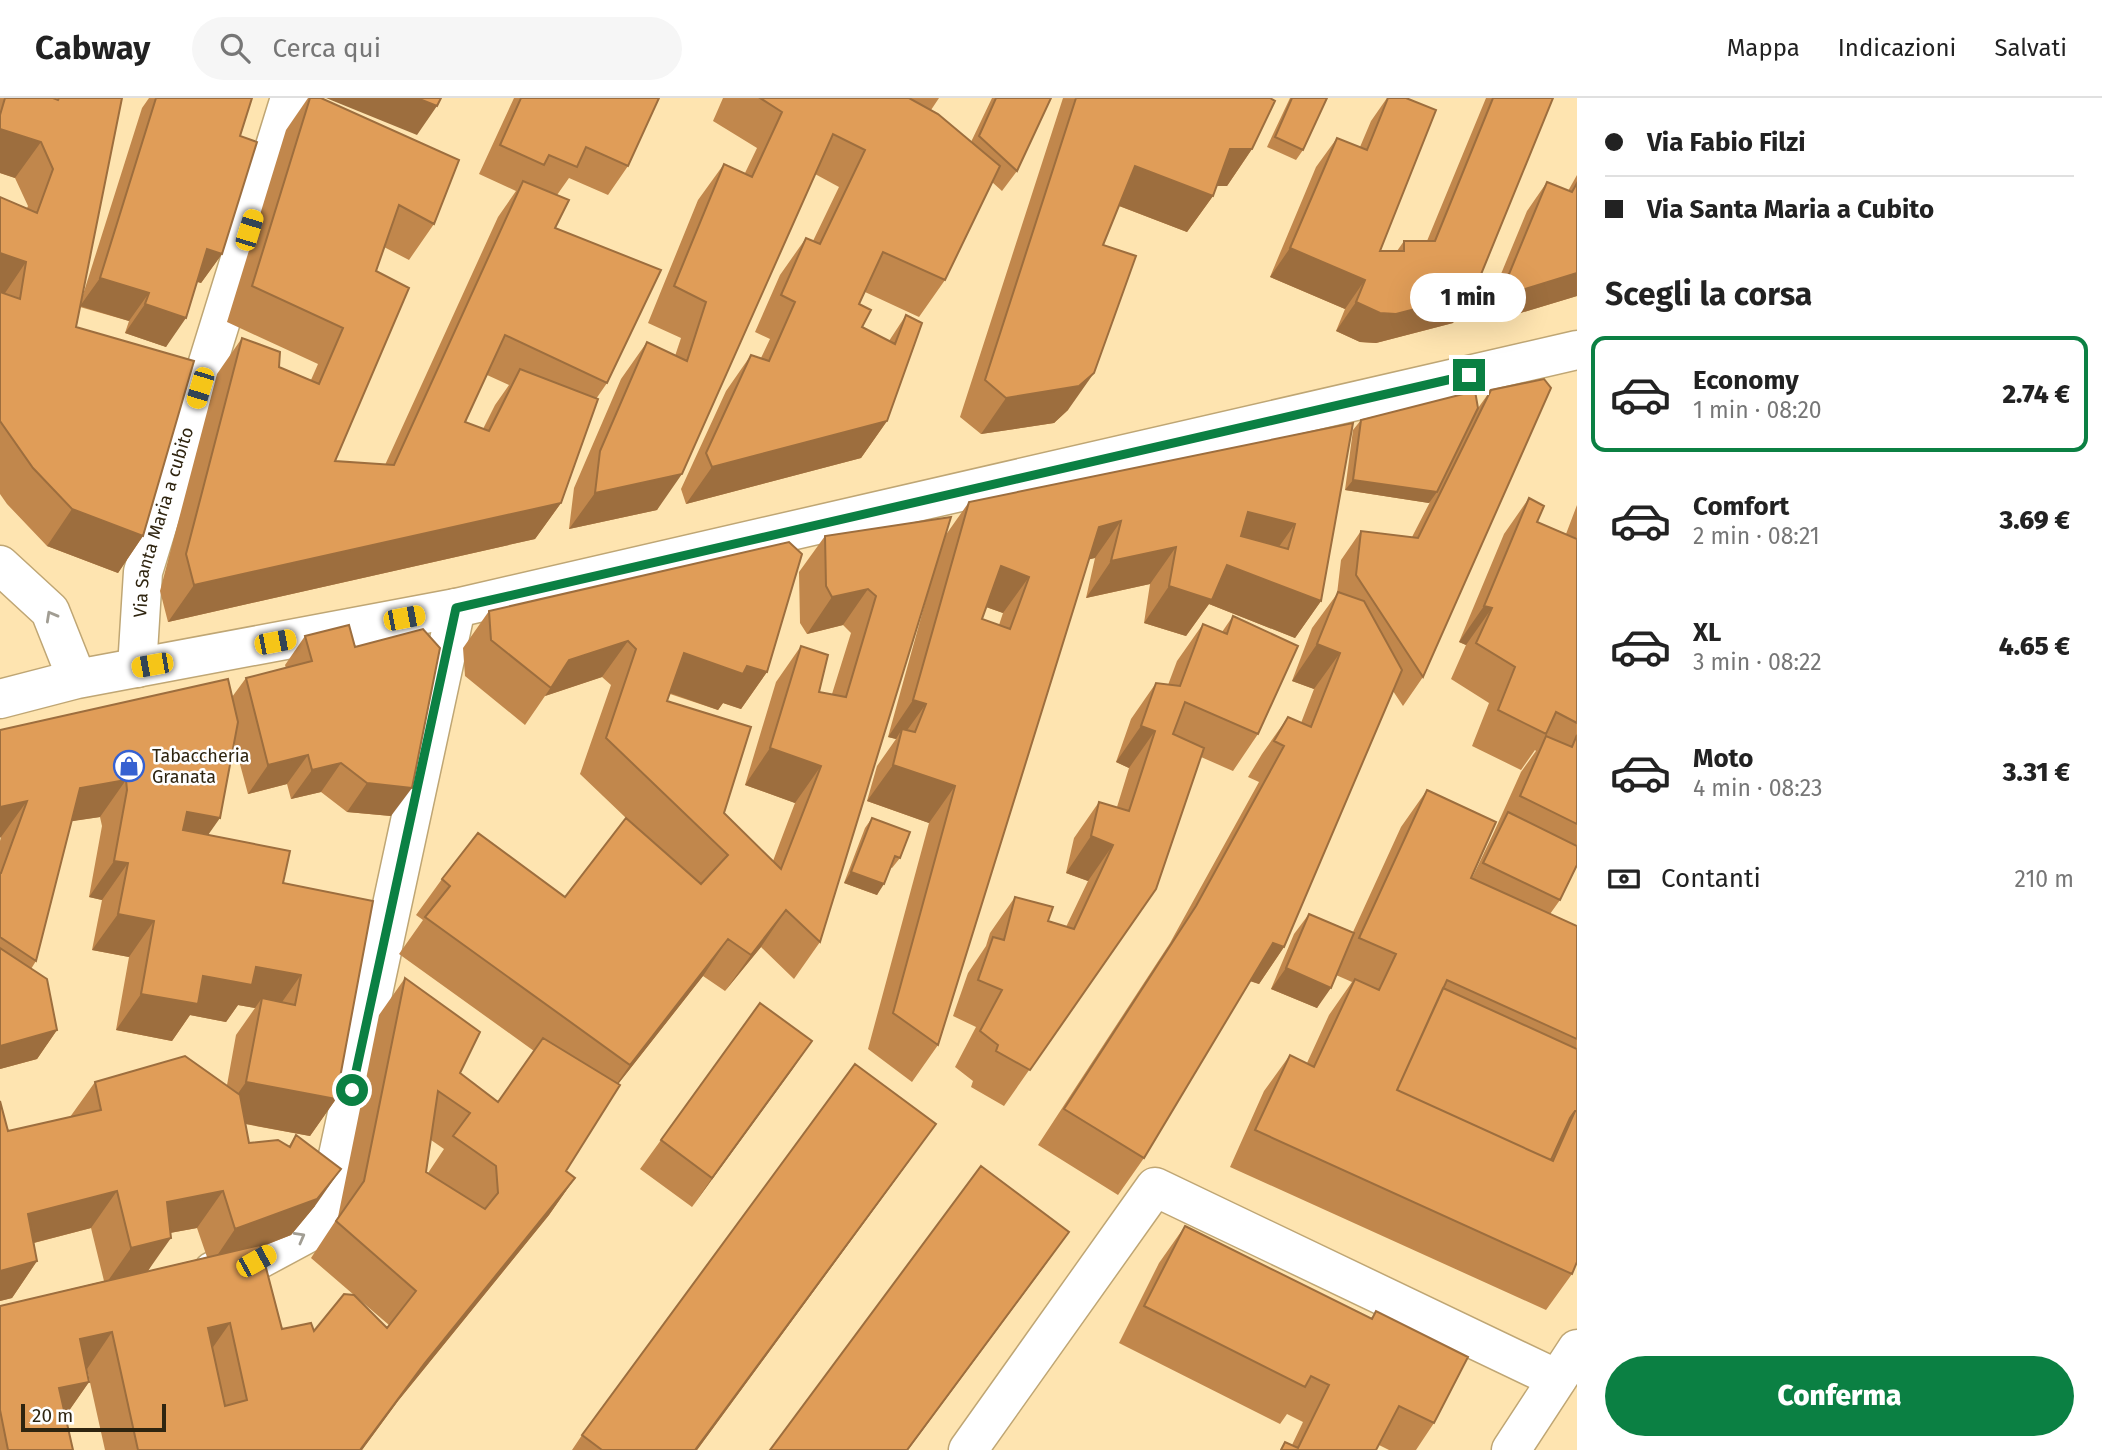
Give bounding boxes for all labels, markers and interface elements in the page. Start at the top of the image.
search box [192,17,682,80]
text: Cabway [35,28,150,68]
icon: search [216,29,254,67]
text: Cerca qui [272,33,381,64]
text: Mappa [1727,34,1800,62]
text: Indicazioni [1838,34,1956,62]
text: Salvati [1994,34,2067,62]
text: Via Fabio Filzi [1647,127,1806,158]
text: Via Santa Maria a Cubito [1647,194,1934,225]
car [233,207,266,253]
callout: 1 min [1411,274,1527,322]
text: Scegli la corsa [1605,275,1812,313]
text: 1 min [1440,283,1496,311]
route end [1453,359,1485,391]
icon: car [1609,363,1672,426]
car [184,365,217,411]
text: Economy [1693,365,1799,396]
text: 2.74 € [2003,379,2070,410]
text: 1 min · 08:20 [1693,396,1822,424]
street label: Via Santa Maria a cubito [129,424,198,618]
icon: car [1609,489,1672,552]
text: Comfort [1693,491,1789,522]
text: 3.69 € [2000,505,2070,536]
text: 2 min · 08:21 [1693,522,1820,550]
car [382,604,427,632]
one-way arrow [46,611,59,624]
icon: car [1609,615,1672,678]
text: XL [1693,617,1721,648]
car [253,628,298,656]
text: 4.65 € [1999,631,2070,662]
text: 3 min · 08:22 [1693,648,1822,676]
car [130,651,175,679]
icon: car [1609,741,1672,804]
text: Moto [1693,743,1753,774]
place label: Tabaccheria Granata [152,745,250,788]
shop icon: Tabaccheria Granata [112,749,146,783]
text: 3.31 € [2003,757,2070,788]
text: 4 min · 08:23 [1693,774,1823,802]
icon: cash [1605,860,1643,898]
text: Contanti [1661,863,1761,894]
text: 210 m [2015,865,2074,893]
route start [336,1074,368,1106]
one-way arrow [293,1232,305,1245]
car [233,1242,280,1280]
button: Conferma [1605,1356,2074,1436]
scale bar [21,1401,166,1433]
text: 20 m [32,1404,73,1427]

